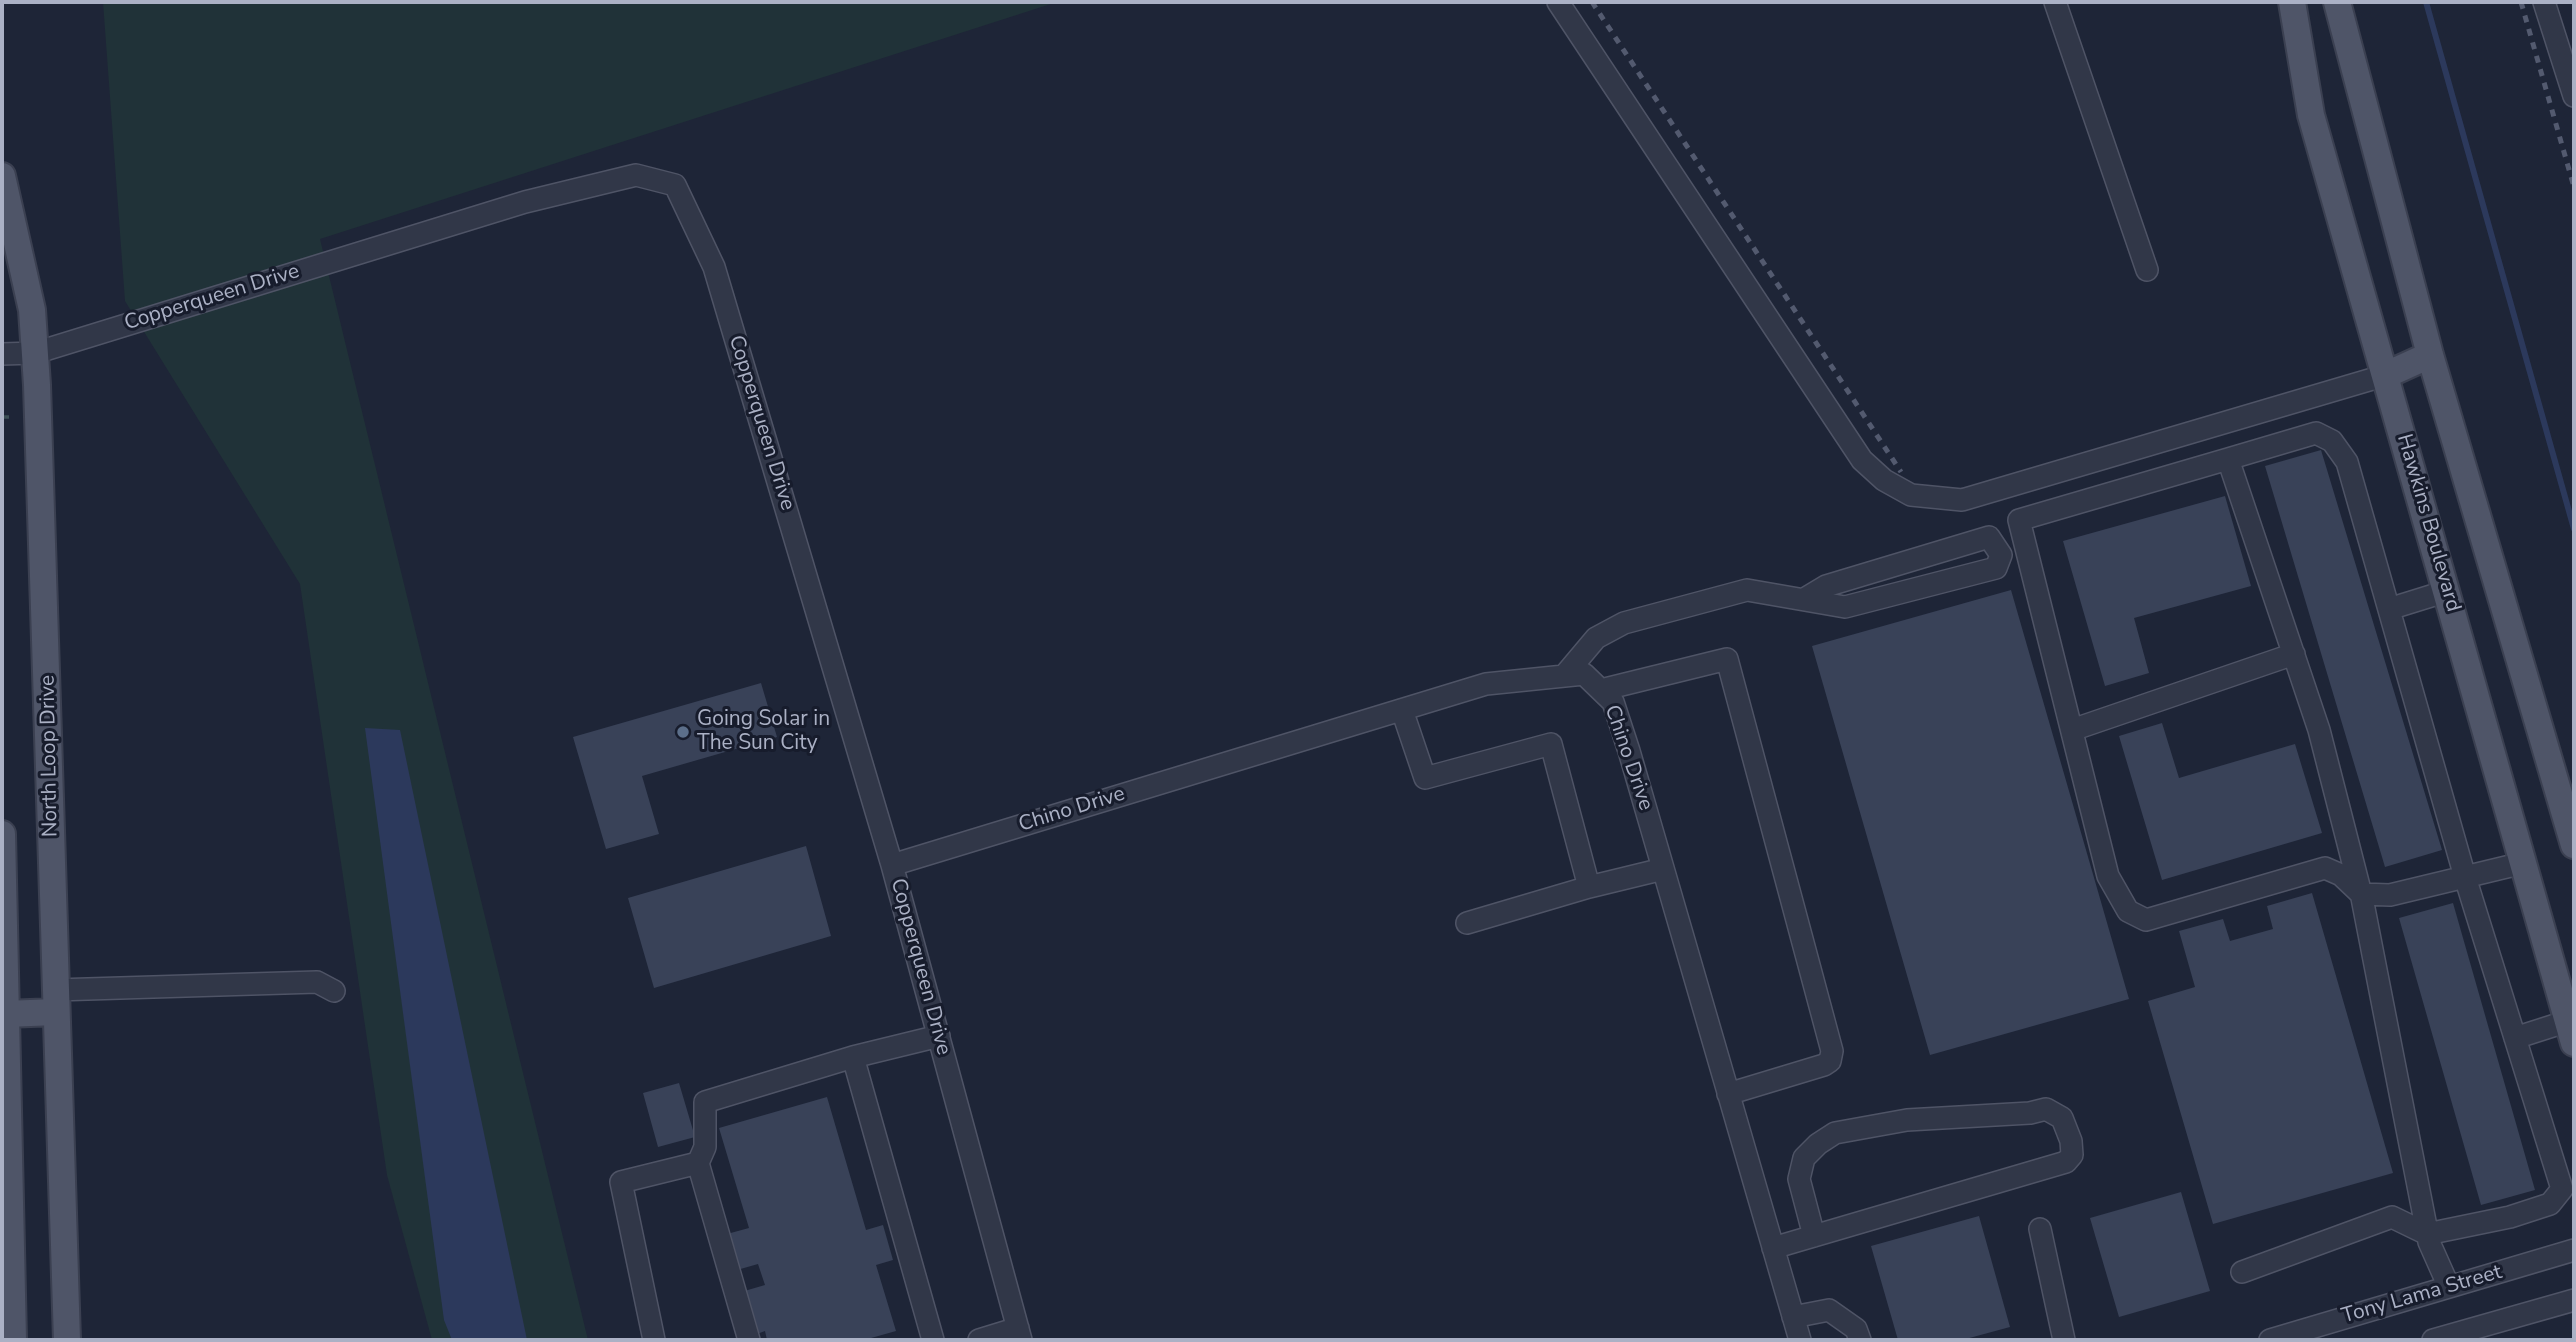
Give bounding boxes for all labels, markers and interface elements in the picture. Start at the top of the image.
street label: Copperqueen Drive [121,259,303,337]
street label: Copperqueen Drive [722,332,800,514]
street label: Hawkins Boulevard [2391,431,2465,615]
street label: North Loop Drive [36,675,64,837]
street label: Chino Drive [1598,702,1658,814]
place label: Going Solar in The Sun City [697,707,830,757]
marker: Going Solar in The Sun City [675,724,691,740]
street label: Chino Drive [1016,782,1128,838]
street label: Copperqueen Drive [884,876,956,1058]
street label: Tony Lama Street [2339,1260,2505,1330]

